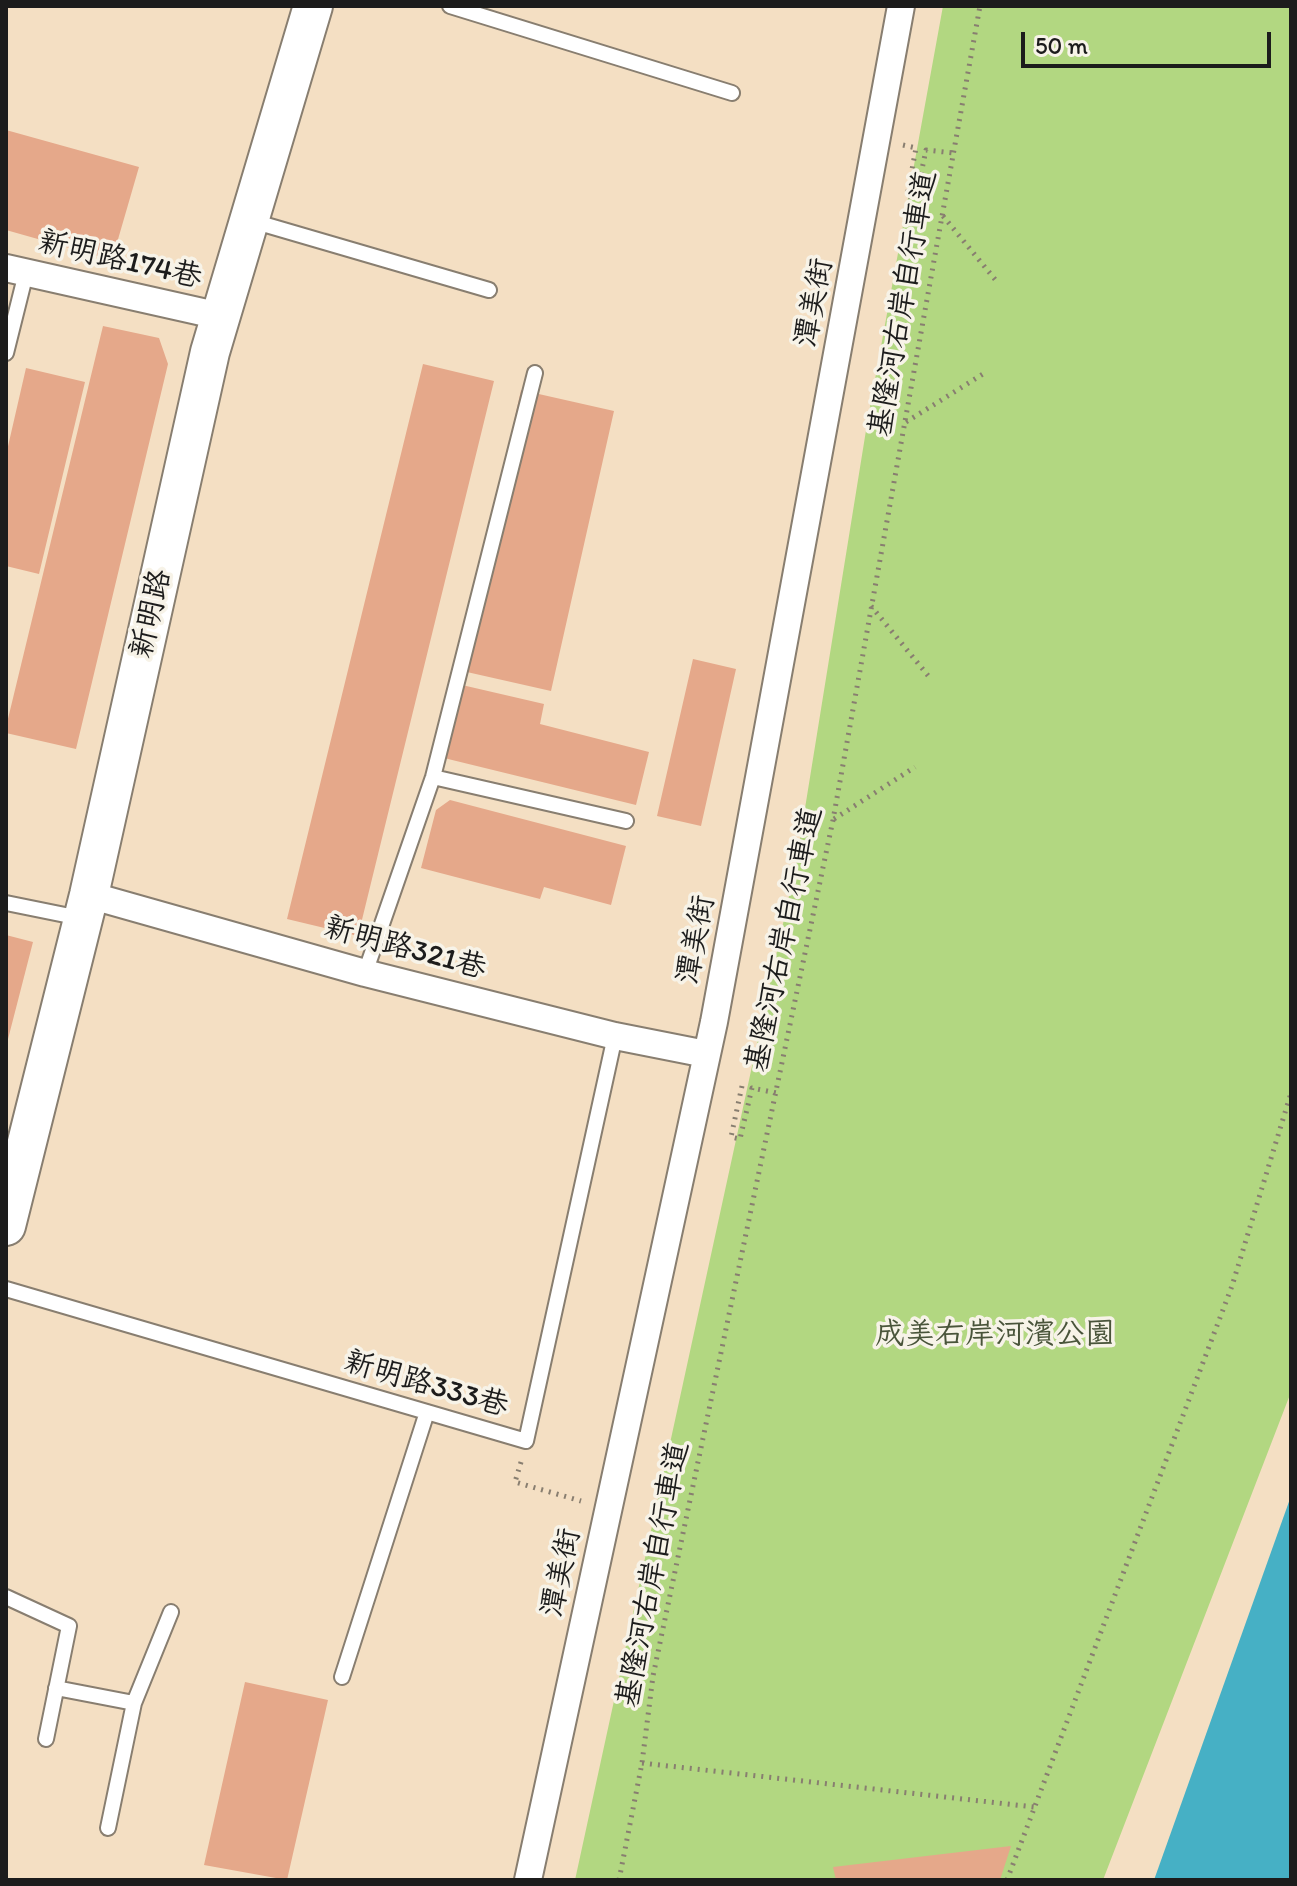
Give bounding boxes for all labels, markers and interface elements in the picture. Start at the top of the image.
scale bar [1025,16,1275,66]
text: 50 m [1035,31,1088,60]
street label: 基隆河右岸自行車道 [863,168,945,440]
street label: 新明路174巷 [35,225,205,297]
street label: 潭美街 [789,255,841,351]
street label: 新明路 [124,566,180,662]
street label: 基隆河右岸自行車道 [739,804,831,1076]
street label: 潭美街 [671,892,723,988]
street label: 新明路321巷 [320,910,490,988]
park label: 成美右岸河濱公園 [875,1317,1115,1353]
street label: 新明路333巷 [340,1344,512,1426]
street label: 基隆河右岸自行車道 [611,1439,697,1711]
street label: 潭美街 [535,1525,589,1621]

